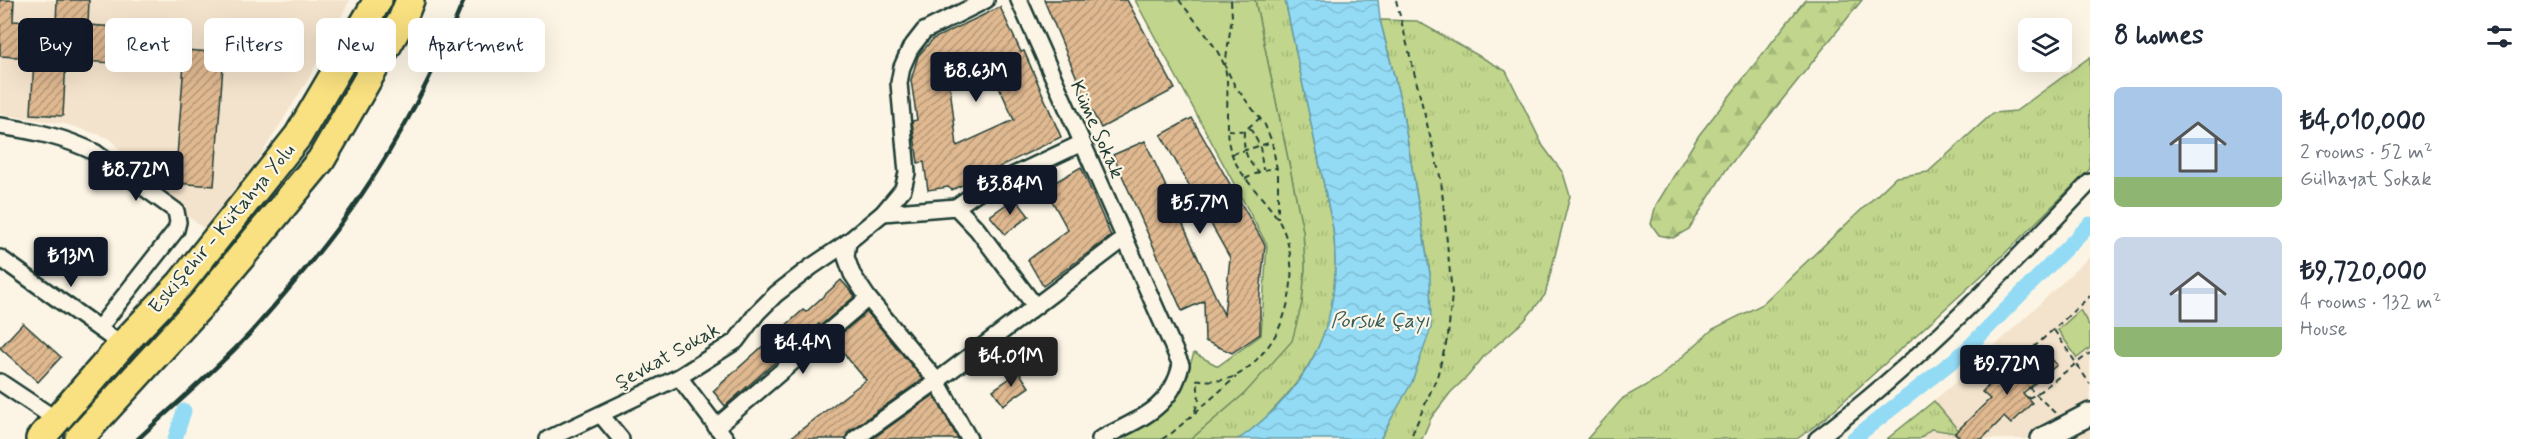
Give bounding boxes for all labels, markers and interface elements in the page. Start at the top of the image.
chip: Buy [18,18,93,72]
chip: Rent [105,18,192,72]
chip: Filters [204,18,304,72]
chip: New [316,18,396,72]
chip: Apartment [408,18,545,72]
map controls [2018,18,2072,72]
button: layers [2018,18,2072,72]
text: 8 homes [2114,19,2204,53]
icon: filters [2483,20,2516,53]
pin: ₺8.63M [927,52,1025,103]
text: ₺8.63M [944,58,1008,85]
street label: Küme Sokak [1063,76,1130,183]
text: ₺4,010,000 [2300,105,2426,139]
icon: home [2162,111,2234,183]
street label: Eskişehir - Kütahya Yolu [143,138,302,320]
text: 2 rooms · 52 m² [2300,139,2433,166]
pin: ₺8.72M [87,151,185,202]
text: ₺8.72M [102,157,170,184]
pin: ₺3.84M [961,165,1059,216]
text: Gülhayat Sokak [2300,166,2432,193]
text: ₺3.84M [977,171,1043,198]
pin: ₺5.7M [1158,184,1242,235]
text: ₺5.7M [1171,190,1229,217]
pin: ₺13M [35,237,107,288]
text: ₺13M [48,243,94,270]
text: ₺9,720,000 [2300,255,2427,289]
icon: home [2162,261,2234,333]
text: 4 rooms · 132 m² [2300,289,2441,316]
water label: Porsuk Çayı [1331,307,1430,335]
street label: Şevkat Sokak [611,316,725,396]
text: House [2300,316,2347,343]
pin: ₺4.4M [761,324,845,375]
text: ₺4.4M [775,330,831,357]
pin: ₺4.01M [962,337,1060,388]
text: ₺4.01M [979,343,1043,370]
pin: ₺9.72M [1958,345,2056,396]
text: ₺9.72M [1974,351,2040,378]

